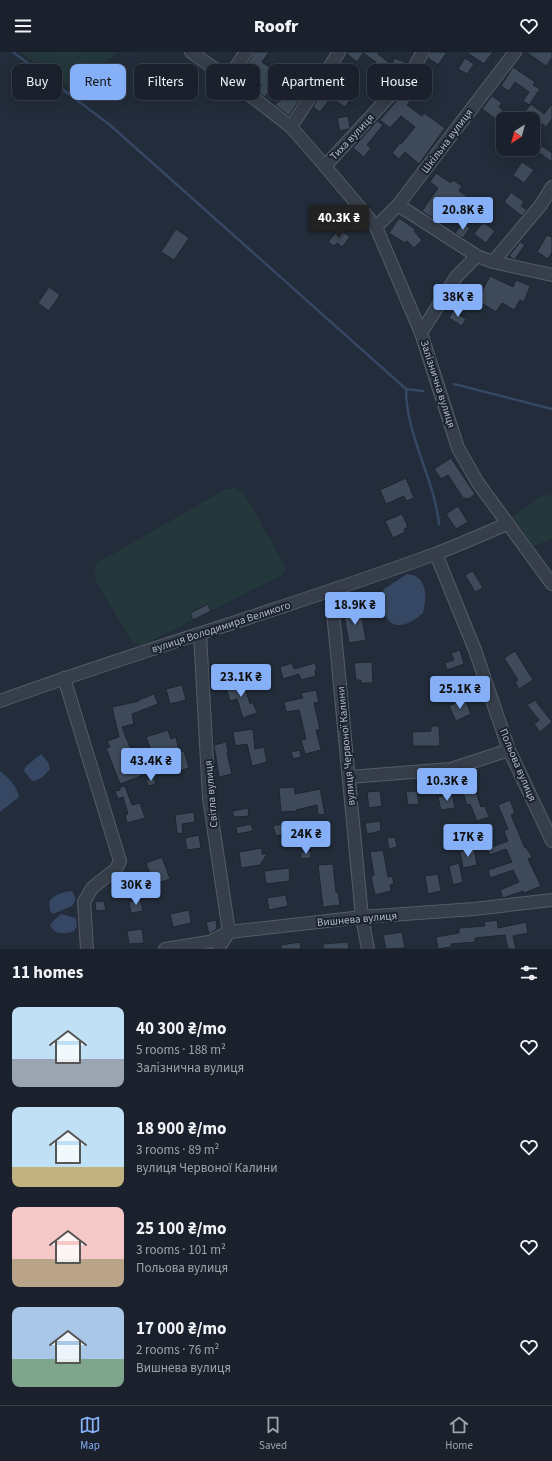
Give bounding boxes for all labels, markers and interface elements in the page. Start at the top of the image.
text: Roofr [254,14,298,39]
icon: menu [12,15,34,37]
icon: heart [518,15,540,37]
chip: Buy [12,64,62,100]
chip: Rent [70,64,126,100]
chip: Filters [134,64,198,100]
chip: New [206,64,260,100]
chip: Apartment [268,64,359,100]
chip: House [367,64,432,100]
street label: Шкільна вулиця [418,106,476,176]
street label: Тиха вулиця [327,110,377,164]
north arrow [496,112,540,156]
map controls [496,112,540,156]
pin: 20.8K ₴ [426,197,500,231]
text: 20.8K ₴ [442,201,484,219]
pin: 40.3K ₴ [302,205,376,239]
text: 40.3K ₴ [318,209,360,227]
pin: 38K ₴ [430,284,486,318]
text: 38K ₴ [442,288,474,306]
street label: Залізнична вулиця [417,338,459,430]
pin: 18.9K ₴ [318,592,392,626]
text: 18.9K ₴ [334,596,376,614]
street label: вулиця Володимира Великого [150,597,292,657]
pin: 23.1K ₴ [204,664,278,698]
text: 23.1K ₴ [220,668,262,686]
pin: 25.1K ₴ [423,676,497,710]
text: 25.1K ₴ [439,680,481,698]
street label: вулиця Червоної Калини [333,686,359,806]
street label: Польова вулиця [496,726,540,804]
pin: 43.4K ₴ [114,748,188,782]
text: 43.4K ₴ [130,752,172,770]
street label: Світла вулиця [201,760,221,828]
pin: 10.3K ₴ [410,768,484,802]
text: 10.3K ₴ [426,772,468,790]
pin: 24K ₴ [278,821,334,855]
pin: 17K ₴ [440,824,496,858]
text: 24K ₴ [290,825,322,843]
text: 17K ₴ [452,828,484,846]
pin: 30K ₴ [108,872,164,906]
text: 30K ₴ [120,876,152,894]
street label: Вишнева вулиця [316,908,398,930]
text: 11 homes [12,961,83,985]
icon: filters [518,962,540,984]
text: 40 300 ₴/mo [136,1017,226,1041]
icon: home [44,1023,92,1071]
icon: heart [518,1036,540,1058]
text: 5 rooms · 188 m² [136,1041,226,1059]
text: Залізнична вулиця [136,1059,244,1077]
text: 18 900 ₴/mo [136,1117,226,1141]
icon: home [44,1123,92,1171]
icon: heart [518,1136,540,1158]
text: 3 rooms · 89 m² [136,1141,219,1159]
text: вулиця Червоної Калини [136,1159,278,1177]
text: 25 100 ₴/mo [136,1217,226,1241]
icon: home [44,1223,92,1271]
icon: heart [518,1236,540,1258]
text: 3 rooms · 101 m² [136,1241,226,1259]
text: Польова вулиця [136,1259,228,1277]
text: 17 000 ₴/mo [136,1317,226,1341]
icon: home [44,1323,92,1371]
icon: heart [518,1336,540,1358]
text: 2 rooms · 76 m² [136,1341,219,1359]
text: Вишнева вулиця [136,1359,231,1377]
tab: Map [79,1414,101,1453]
tab: Saved [259,1414,287,1453]
tab: Home [445,1414,473,1453]

